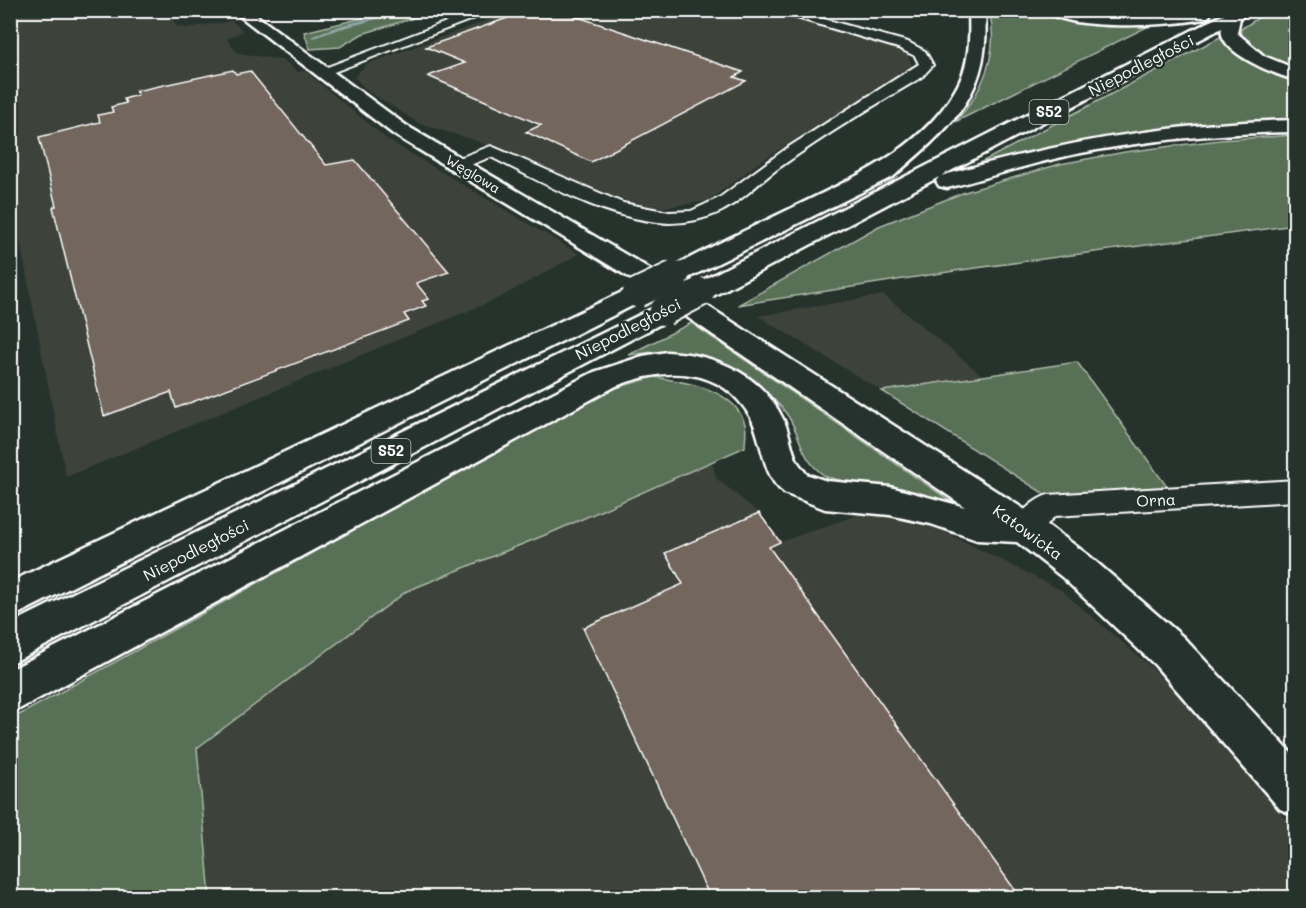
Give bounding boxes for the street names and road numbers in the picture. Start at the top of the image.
street label: Niepodległości [1084,29,1197,100]
road number: S52 [1030,100,1068,124]
street label: Węglowa [442,150,504,197]
street label: Niepodległości [571,293,684,364]
road number: S52 [372,439,410,463]
street label: Orna [1136,488,1176,511]
street label: Katowicka [989,499,1067,564]
street label: Niepodległości [139,514,252,585]

